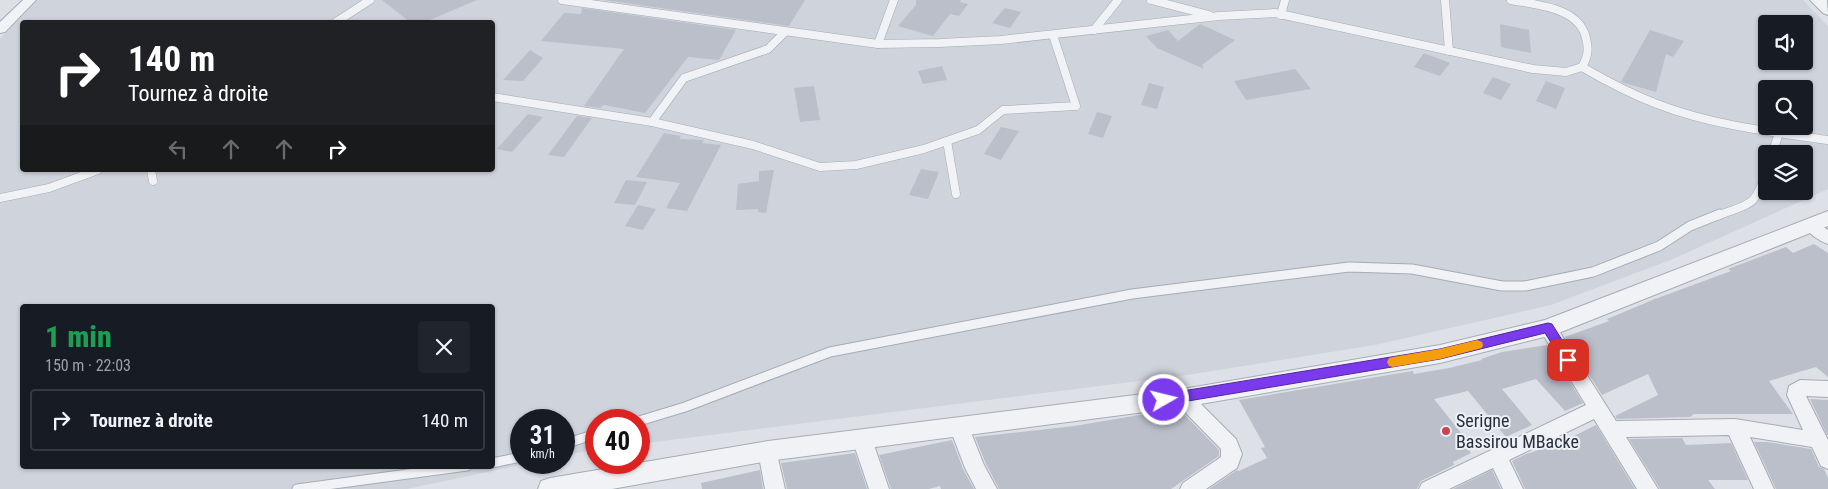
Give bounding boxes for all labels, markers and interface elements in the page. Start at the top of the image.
map controls [1758,15,1813,200]
button: sound [1758,15,1813,70]
text: 140 m [128,39,215,80]
icon: right [45,40,110,105]
button: search [1758,80,1813,135]
text: Tournez à droite [128,81,268,106]
icon: left [164,135,192,163]
icon: ahead [217,135,245,163]
icon: ahead [270,135,298,163]
icon: right [323,135,351,163]
button: layers [1758,145,1813,200]
text: 1 min [45,319,112,354]
button: close [418,321,470,373]
pin [1547,339,1589,381]
icon: arrive [1554,346,1582,374]
text: 150 m · 22:03 [45,356,131,375]
position arrow [1137,373,1189,425]
icon: right [47,406,75,434]
text: Tournez à droite [90,409,213,432]
text: 140 m [421,409,468,432]
speed limit sign: 40 [585,409,650,474]
place label: Serigne Bassirou MBacke [1456,410,1579,452]
text: 31 [530,421,555,450]
marker: Serigne Bassirou MBacke [1440,425,1452,437]
text: km/h [530,447,555,461]

